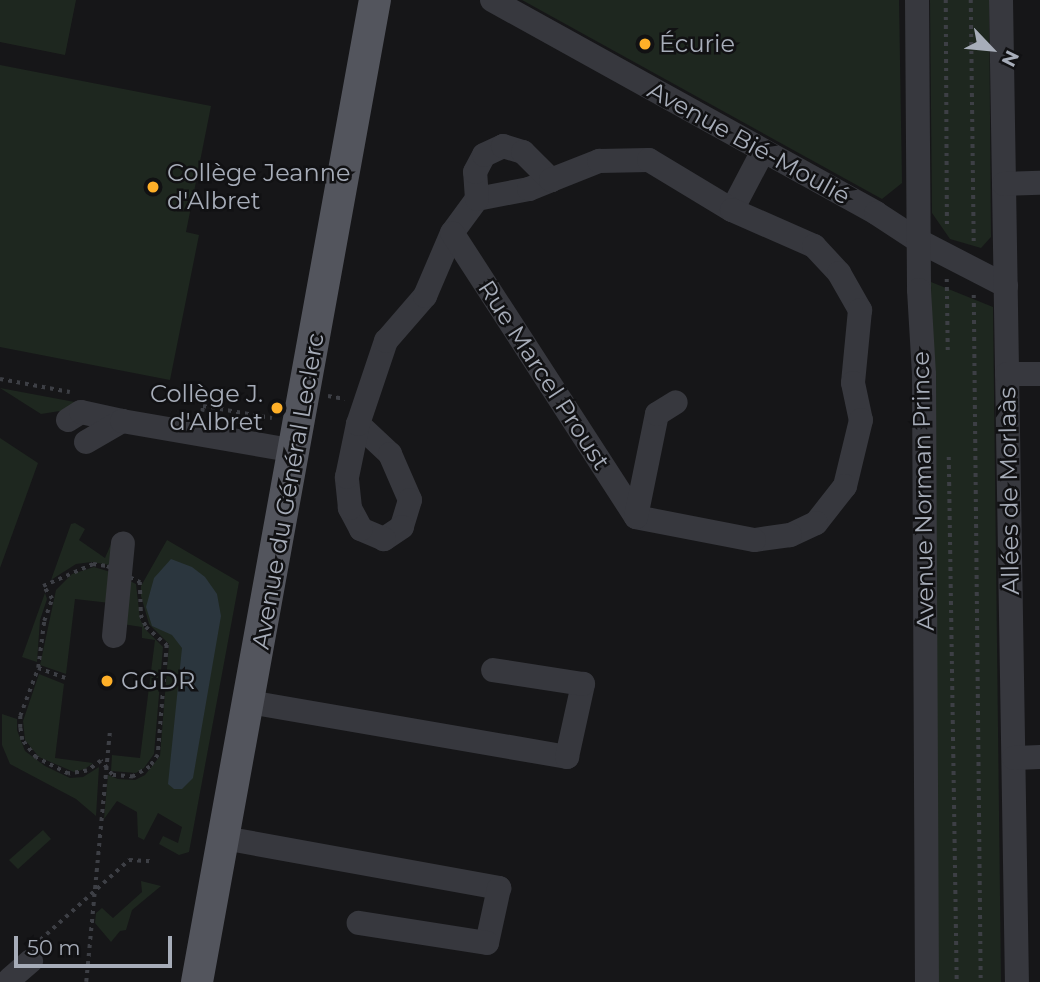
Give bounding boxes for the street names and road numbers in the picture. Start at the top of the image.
street label: Avenue Bié-Moulié [643,75,855,211]
street label: Rue Marcel Proust [472,275,616,475]
street label: Avenue du Général Leclerc [246,331,330,651]
street label: Avenue Norman Prince [906,351,940,631]
street label: Allées de Morlaàs [993,387,1025,595]

